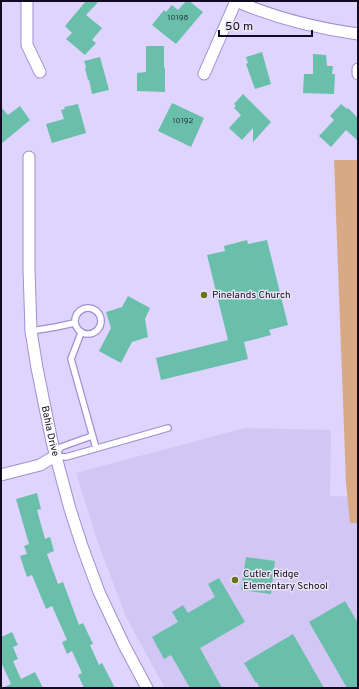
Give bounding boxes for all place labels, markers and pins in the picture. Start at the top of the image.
place label: Pinelands Church [212,289,291,302]
marker: Pinelands Church [199,290,209,300]
place label: Cutler Ridge Elementary School [243,568,328,593]
marker: Cutler Ridge Elementary School [230,575,240,585]

